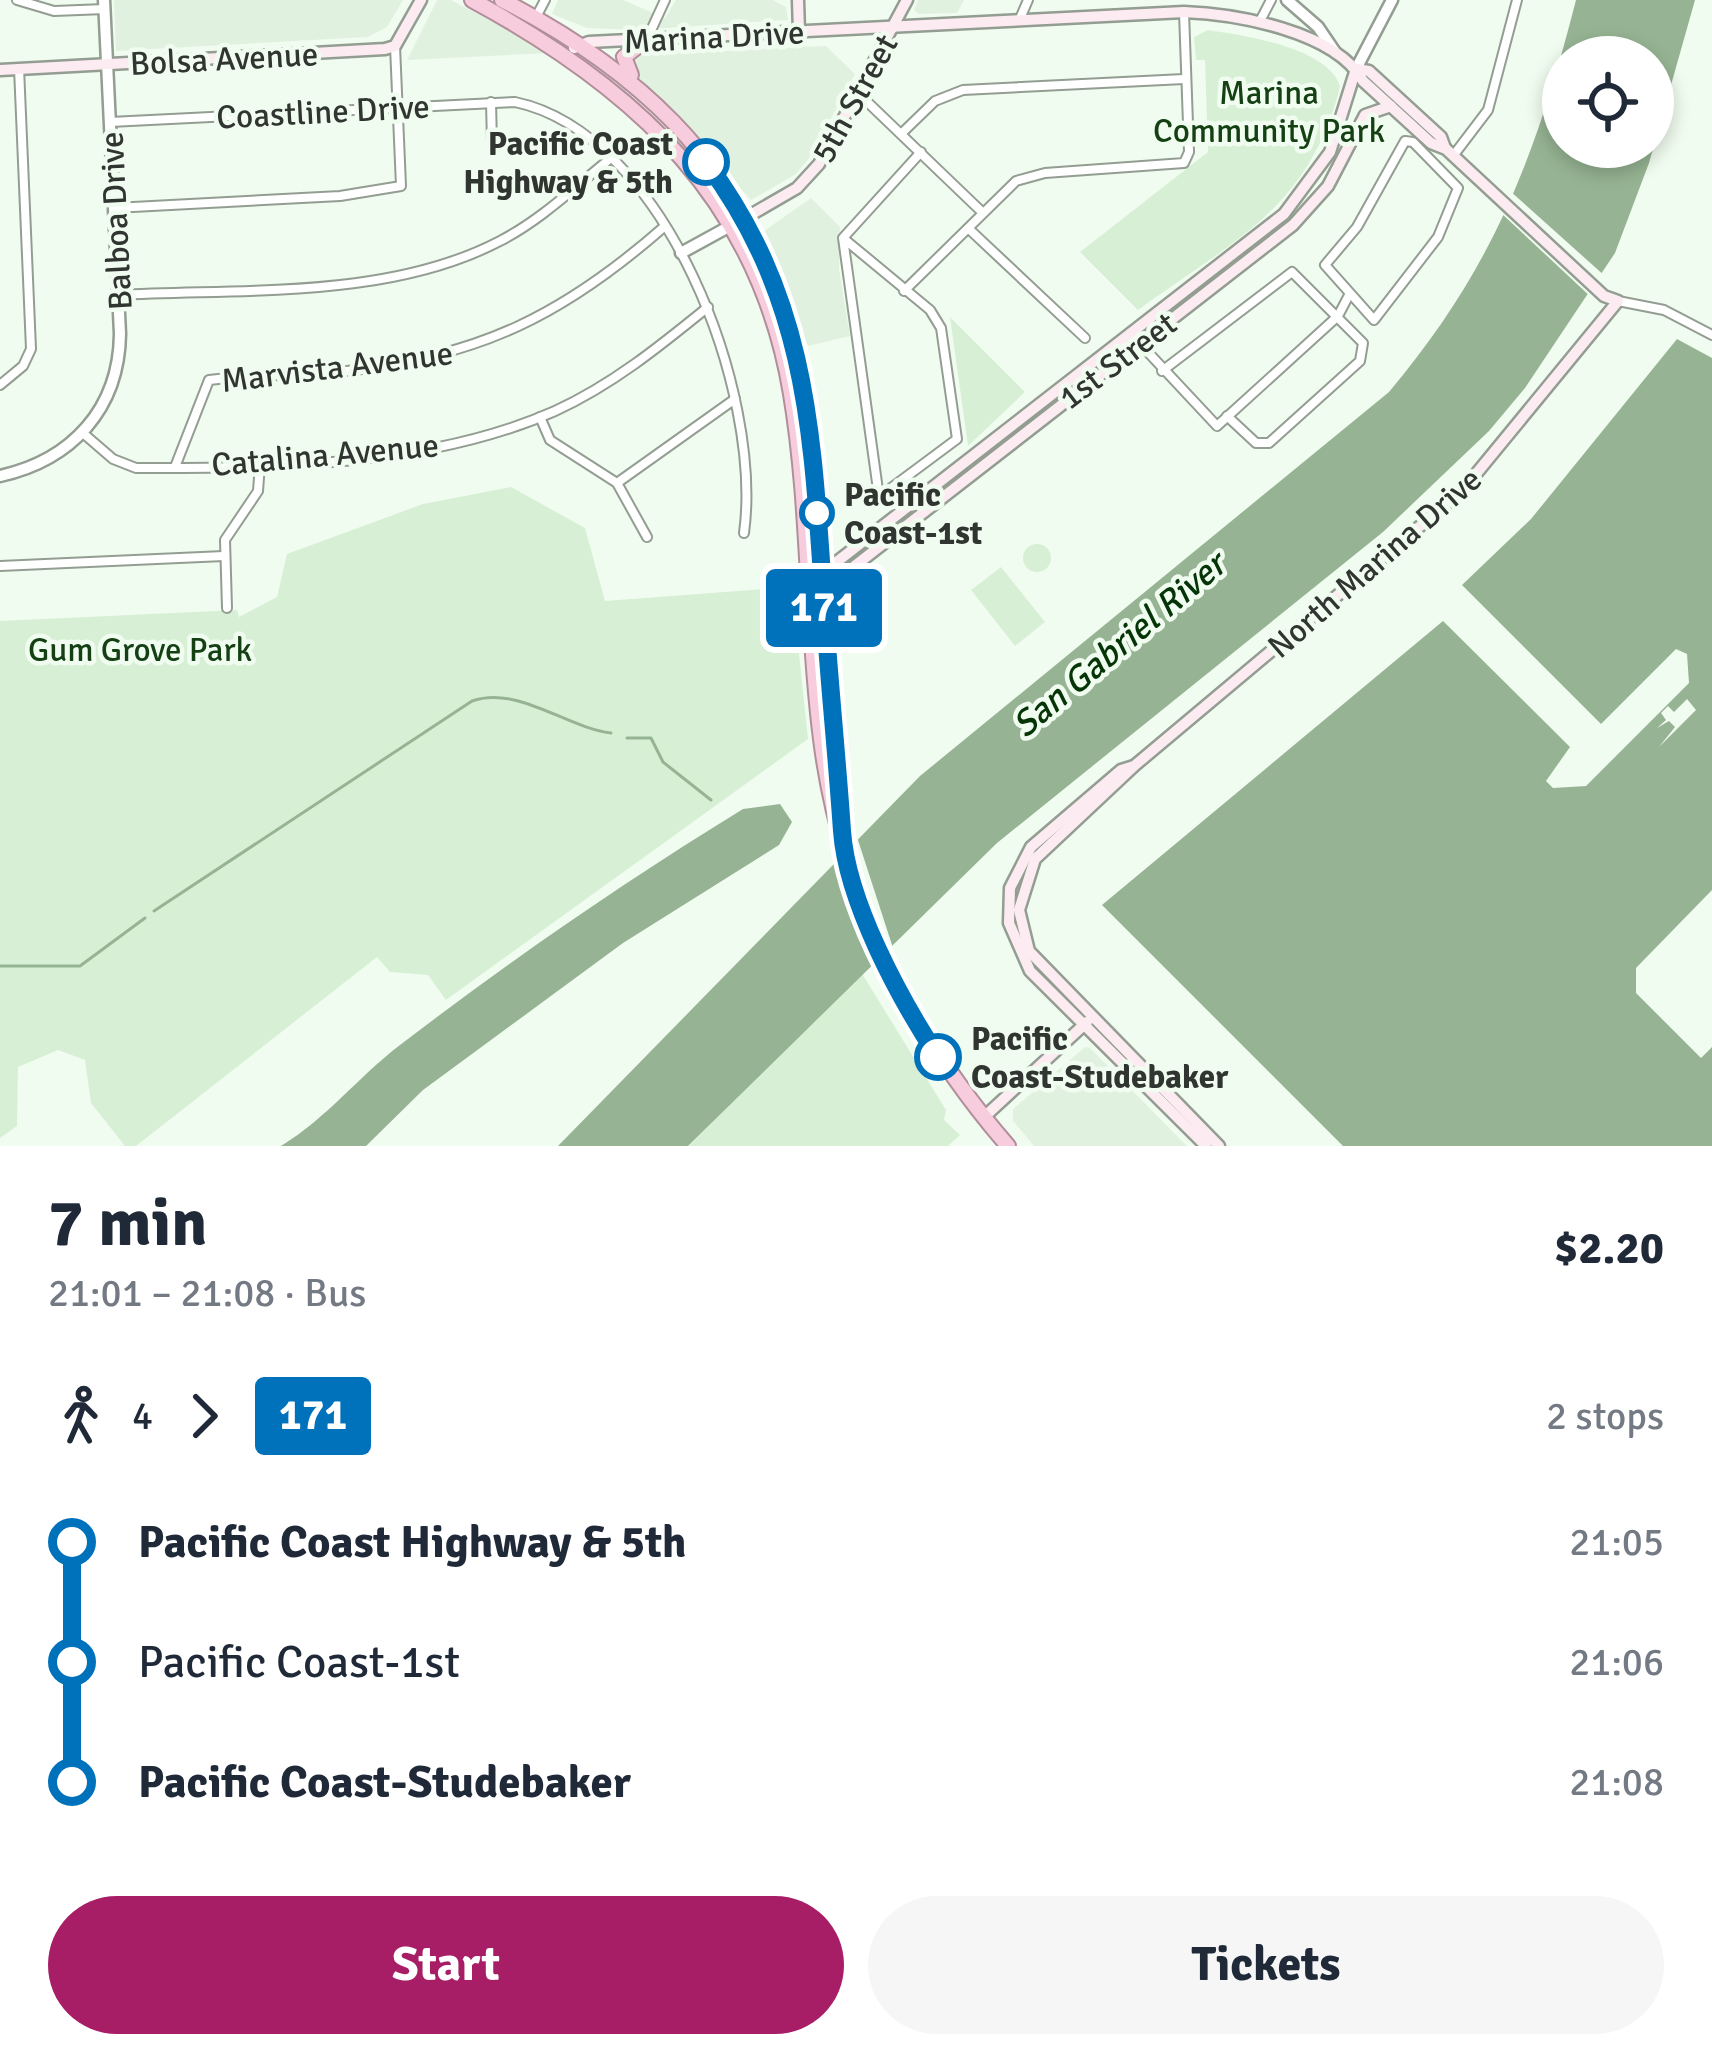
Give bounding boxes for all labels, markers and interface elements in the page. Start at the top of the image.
street label: Marina Drive [623,12,805,63]
street label: 5th Street [803,27,907,170]
street label: Bolsa Avenue [129,34,319,85]
map controls [1542,36,1674,168]
button: locate [1542,36,1674,168]
park label: Marina Community Park [1153,73,1385,152]
street label: Coastline Drive [215,86,431,139]
place label: Pacific Coast Highway & 5th [463,124,673,203]
street label: Balboa Drive [91,131,142,311]
marker: Pacific Coast Highway & 5th [684,140,728,184]
street label: 1st Street [1051,304,1185,419]
street label: Marvista Avenue [219,333,455,402]
street label: Catalina Avenue [210,425,441,486]
street label: North Marina Drive [1260,459,1490,667]
place label: Pacific Coast-1st [844,475,982,554]
marker: Pacific Coast-1st [801,497,833,529]
water label: San Gabriel River [1003,540,1238,747]
line badge: 171 [755,569,893,647]
text: 171 [790,582,858,633]
park label: Gum Grove Park [28,630,252,671]
place label: Pacific Coast-Studebaker [971,1019,1229,1098]
marker: Pacific Coast-Studebaker [916,1035,960,1079]
text: 7 min [48,1183,207,1264]
text: $2.20 [1554,1221,1664,1276]
text: 21:01 – 21:08 · Bus [48,1269,366,1317]
icon: walk [48,1383,114,1449]
icon: forward [171,1383,237,1449]
text: 171 [279,1390,347,1441]
text: 4 [132,1392,153,1440]
text: 2 stops [1546,1392,1664,1440]
text: Pacific Coast Highway & 5th [138,1515,687,1570]
text: 21:05 [1569,1518,1664,1566]
text: Pacific Coast-1st [138,1635,460,1690]
text: 21:06 [1569,1638,1664,1686]
text: Pacific Coast-Studebaker [138,1755,631,1810]
text: 21:08 [1569,1758,1664,1806]
button: Start [48,1896,844,2034]
button: Tickets [868,1896,1664,2034]

